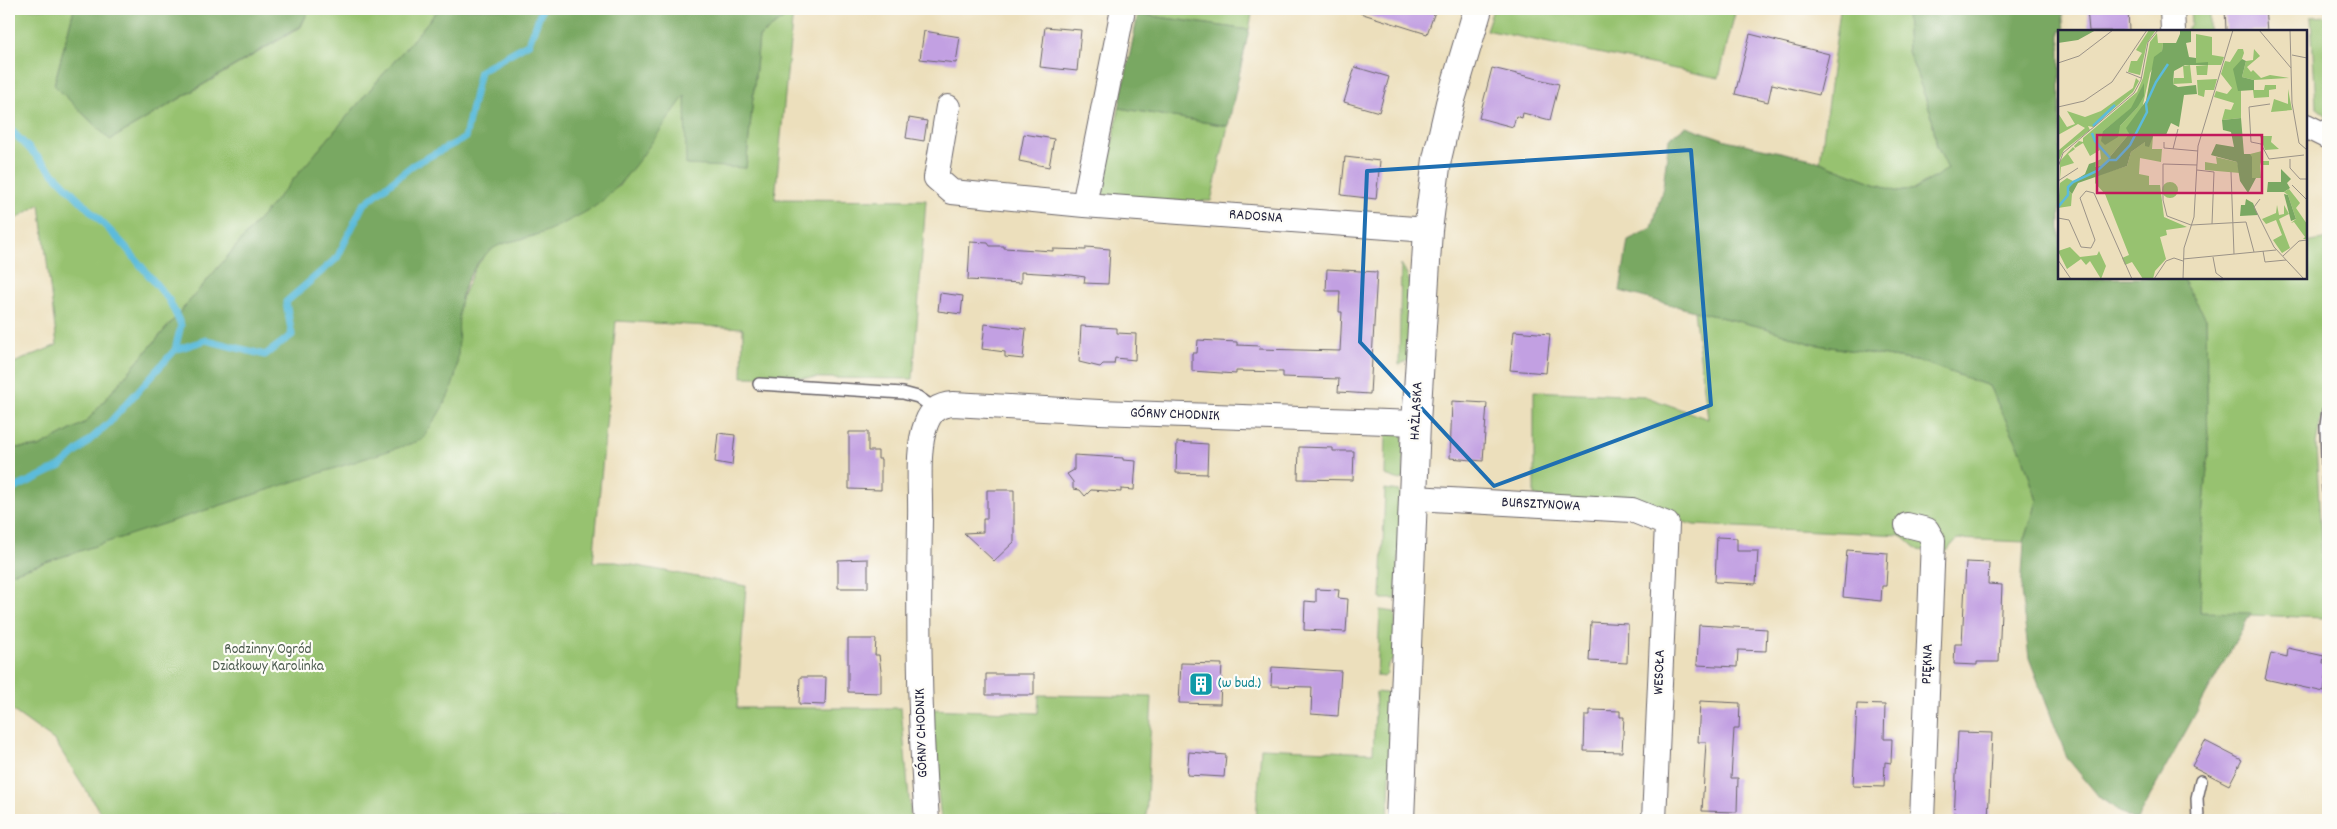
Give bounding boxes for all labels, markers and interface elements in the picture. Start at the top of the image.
inset map [2058,30,2307,279]
street label: RADOSNA [1228,204,1284,230]
street label: HAŻLASKA [1404,381,1430,441]
street label: GÓRNY CHODNIK [1130,402,1220,428]
street label: BURSZTYNOWA [1501,492,1581,518]
park label: Rodzinny Ogród Działkowy Karolinka [212,639,325,678]
street label: PIĘKNA [1916,643,1940,685]
street label: WESOŁA [1648,649,1672,695]
building icon: (w bud.) [1188,671,1214,697]
place label: (w bud.) [1218,673,1261,695]
street label: GÓRNY CHODNIK [909,688,935,778]

